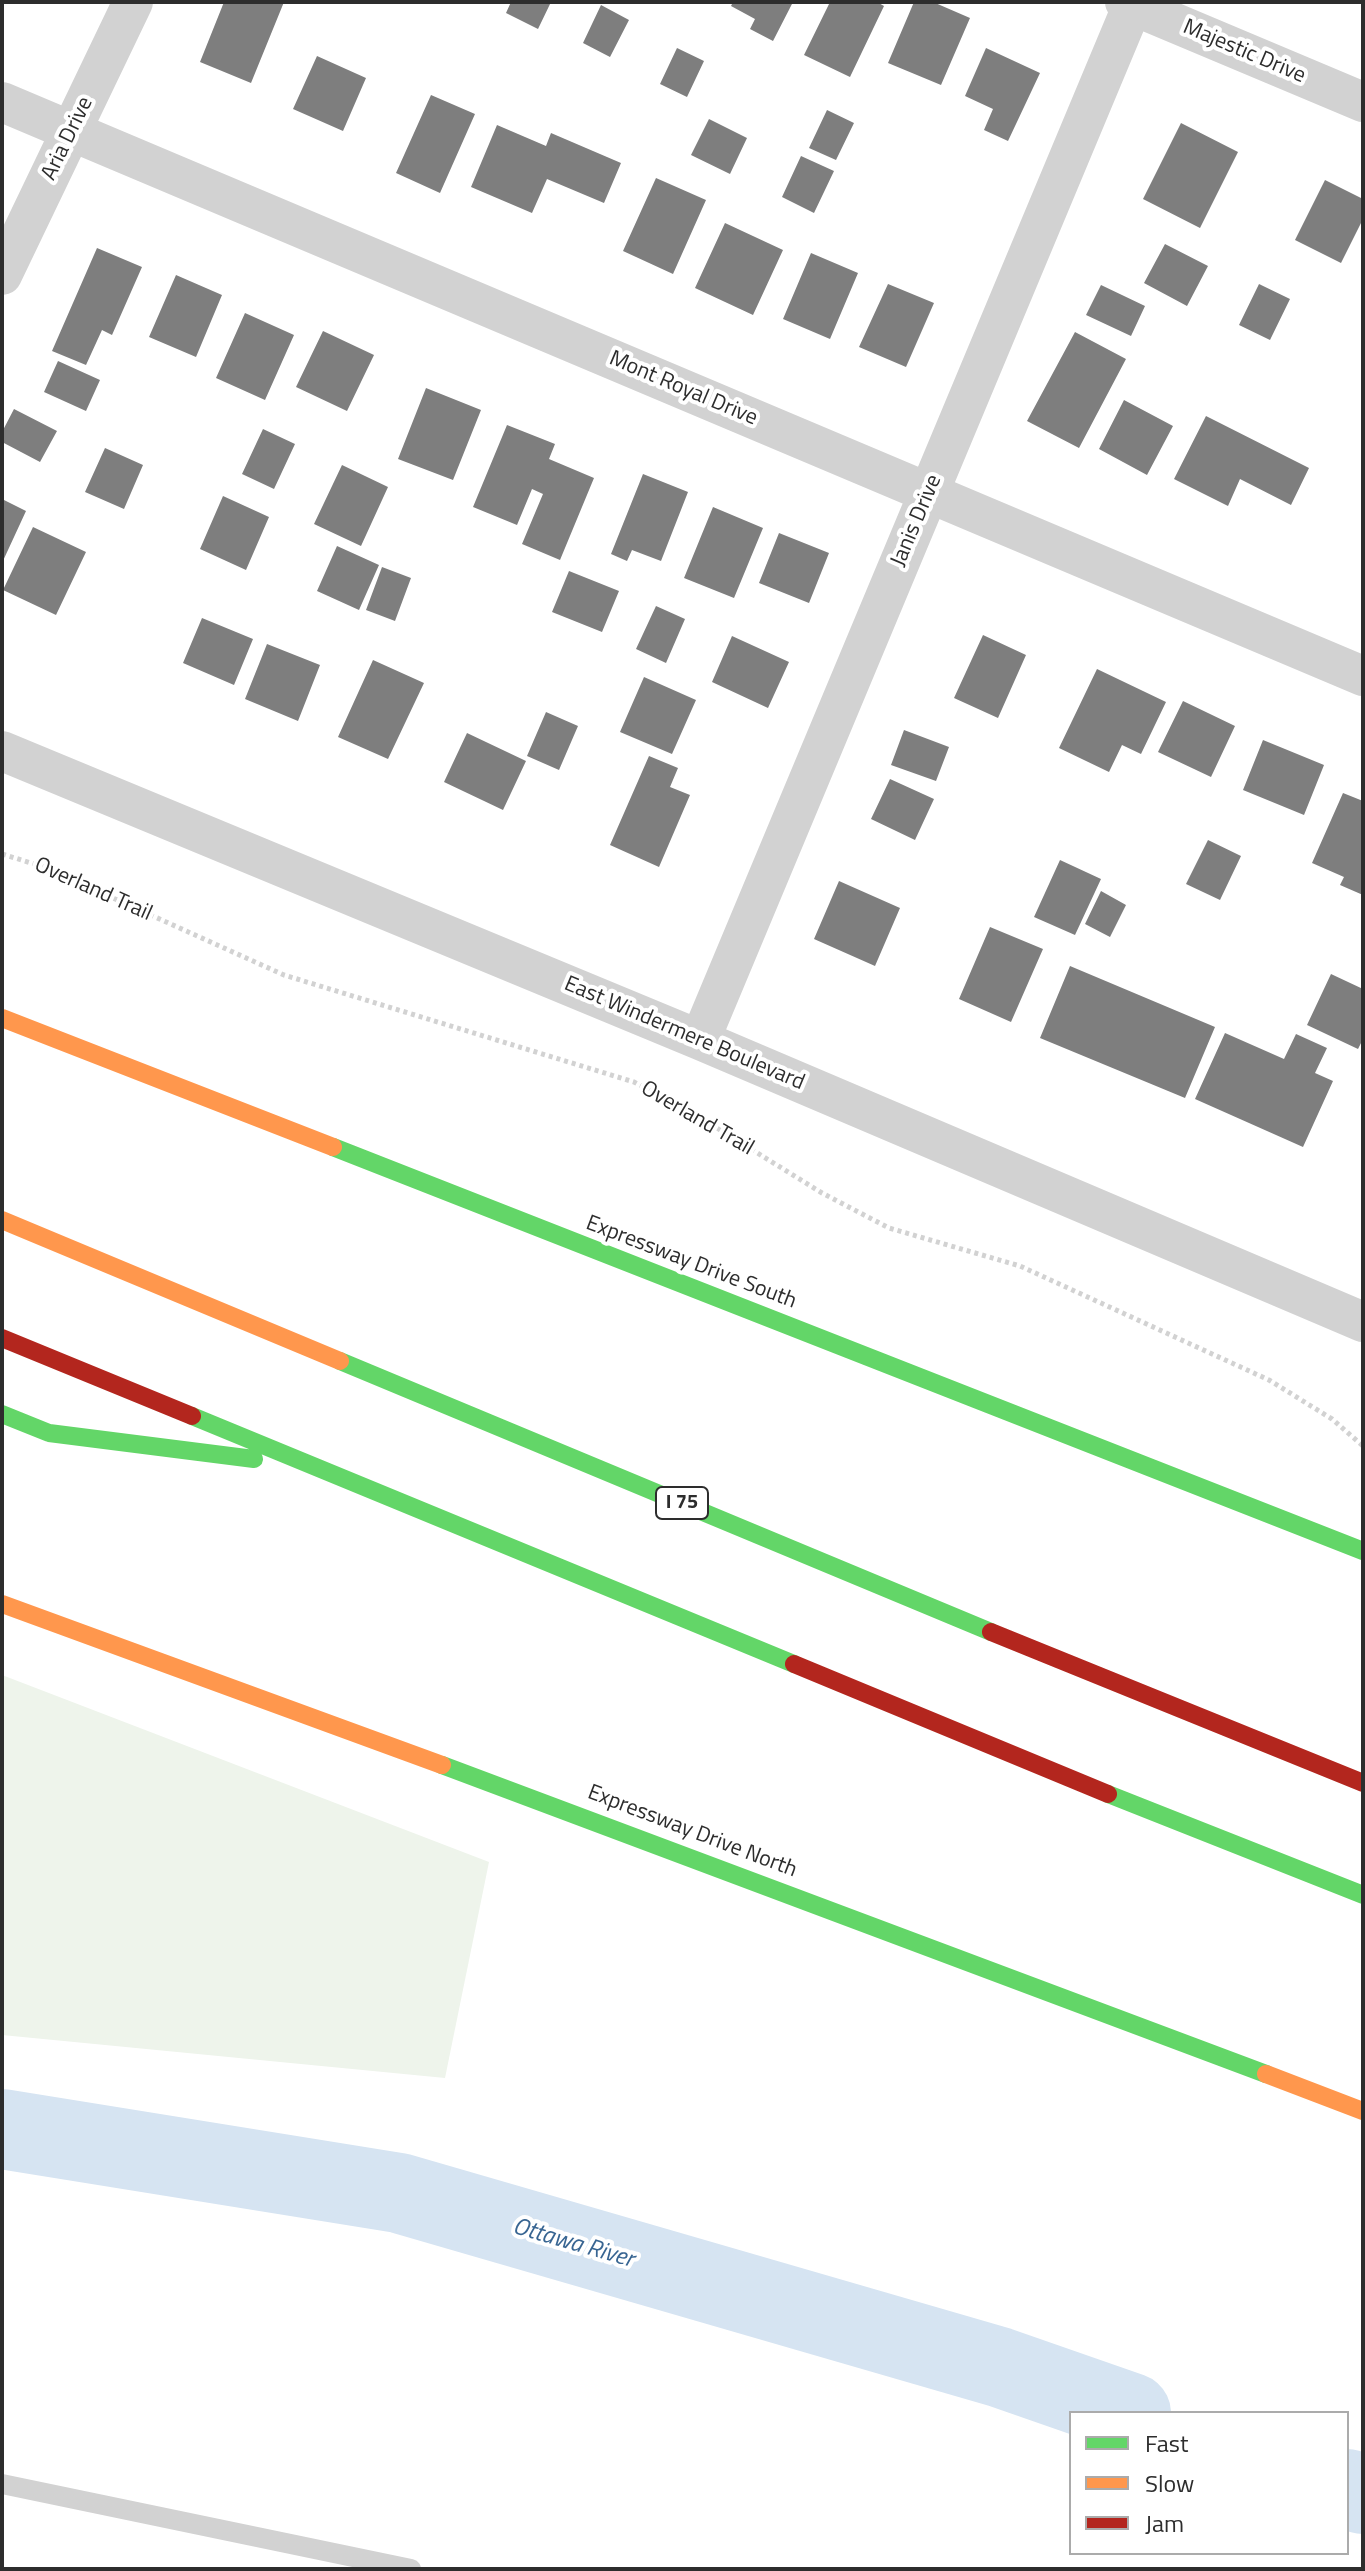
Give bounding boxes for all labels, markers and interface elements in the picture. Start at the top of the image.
street label: Majestic Drive [1179,14,1309,90]
street label: Aria Drive [37,93,99,185]
street label: Mont Royal Drive [605,346,761,432]
street label: Janis Drive [886,471,948,571]
street label: Overland Trail [30,852,156,928]
street label: East Windermere Boulevard [560,971,808,1097]
street label: Overland Trail [636,1076,758,1162]
street label: Expressway Drive South [582,1211,800,1315]
road number: I 75 [656,1487,708,1519]
street label: Expressway Drive North [584,1780,800,1884]
water label: Ottawa River [509,2213,637,2275]
legend [1069,2411,1349,2555]
text: Fast [1145,2425,1188,2461]
text: Slow [1145,2465,1194,2501]
text: Jam [1145,2505,1184,2541]

